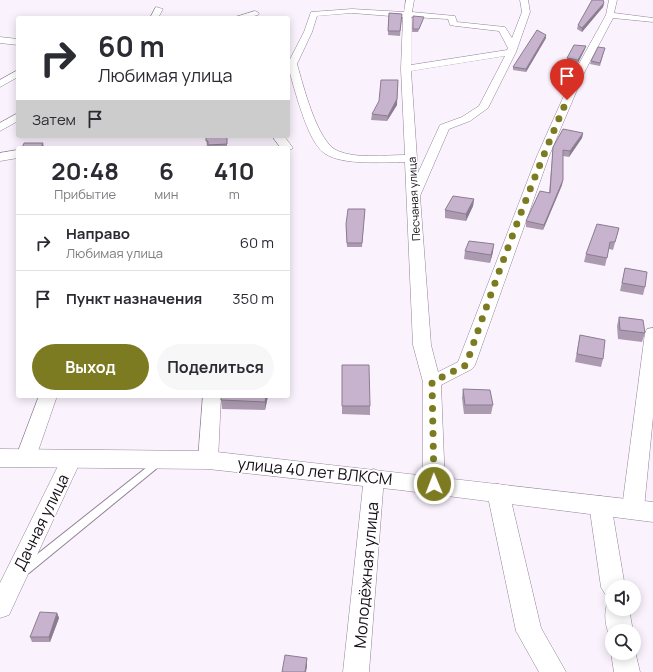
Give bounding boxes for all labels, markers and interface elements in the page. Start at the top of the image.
text: 60 m [98,27,165,65]
icon: right [32,32,84,84]
pin [550,59,584,100]
text: Любимая улица [98,63,232,87]
icon: arrive [556,65,578,87]
icon: arrive [84,108,106,130]
text: Затем [32,109,76,130]
text: 20:48 [51,154,119,187]
text: 6 [159,154,174,187]
text: 410 [214,154,255,187]
street label: Песчаная улица [404,157,423,241]
text: Прибытие [54,185,116,203]
text: мин [154,185,178,203]
text: m [229,185,240,203]
text: Направо [66,223,130,244]
icon: right [32,232,54,254]
text: 60 m [240,232,274,253]
text: Любимая улица [66,244,163,262]
icon: arrive [32,288,54,310]
text: Пункт назначения [66,288,202,309]
text: 350 m [232,288,274,309]
button: Выход [32,344,149,390]
button: Поделиться [157,344,274,390]
street label: улица 40 лет ВЛКСМ [237,452,393,490]
position arrow [413,463,455,505]
street label: Дачная улица [8,470,74,574]
street label: Молодёжная улица [349,501,383,649]
map controls [605,580,641,660]
button: sound [605,580,641,616]
button: search [605,624,641,660]

